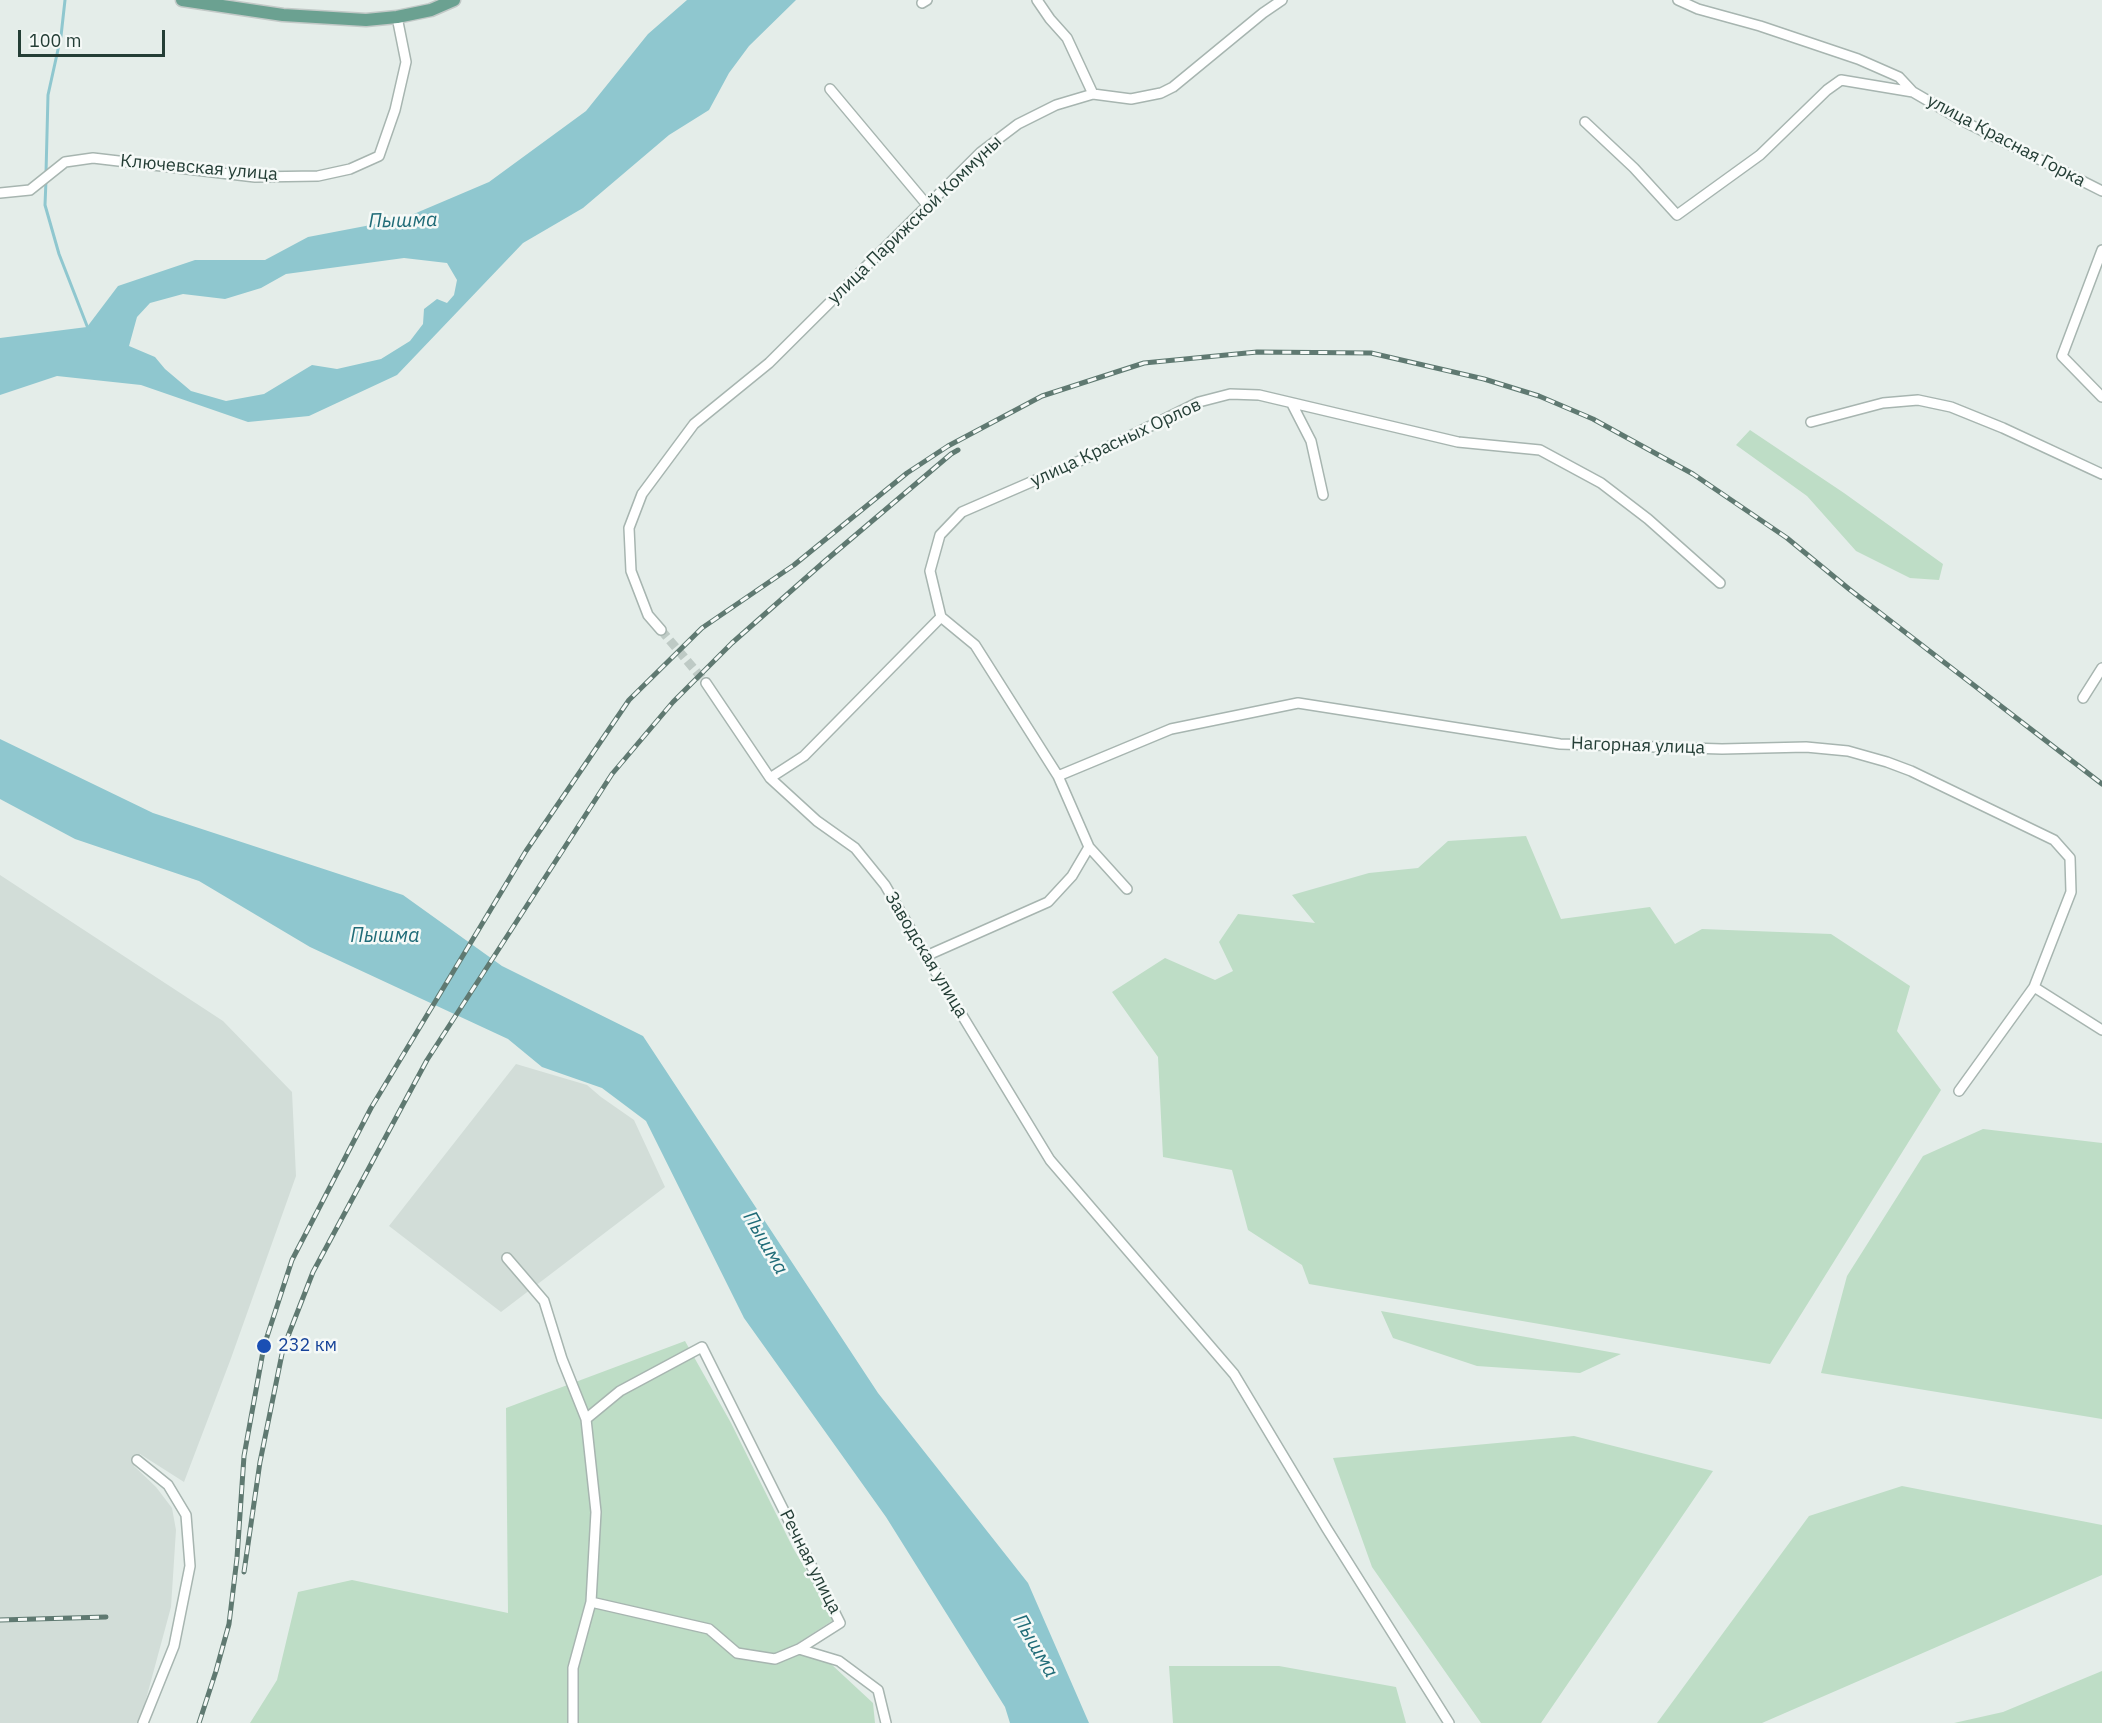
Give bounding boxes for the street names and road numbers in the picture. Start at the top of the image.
street label: улица Красная Горка [1923,90,2089,192]
street label: улица Парижской Коммуны [823,131,1007,309]
street label: Ключевская улица [119,150,279,186]
street label: улица Красных Орлов [1027,394,1205,492]
street label: Нагорная улица [1571,733,1705,759]
street label: Заводская улица [880,888,972,1022]
street label: Речная улица [774,1506,846,1618]

